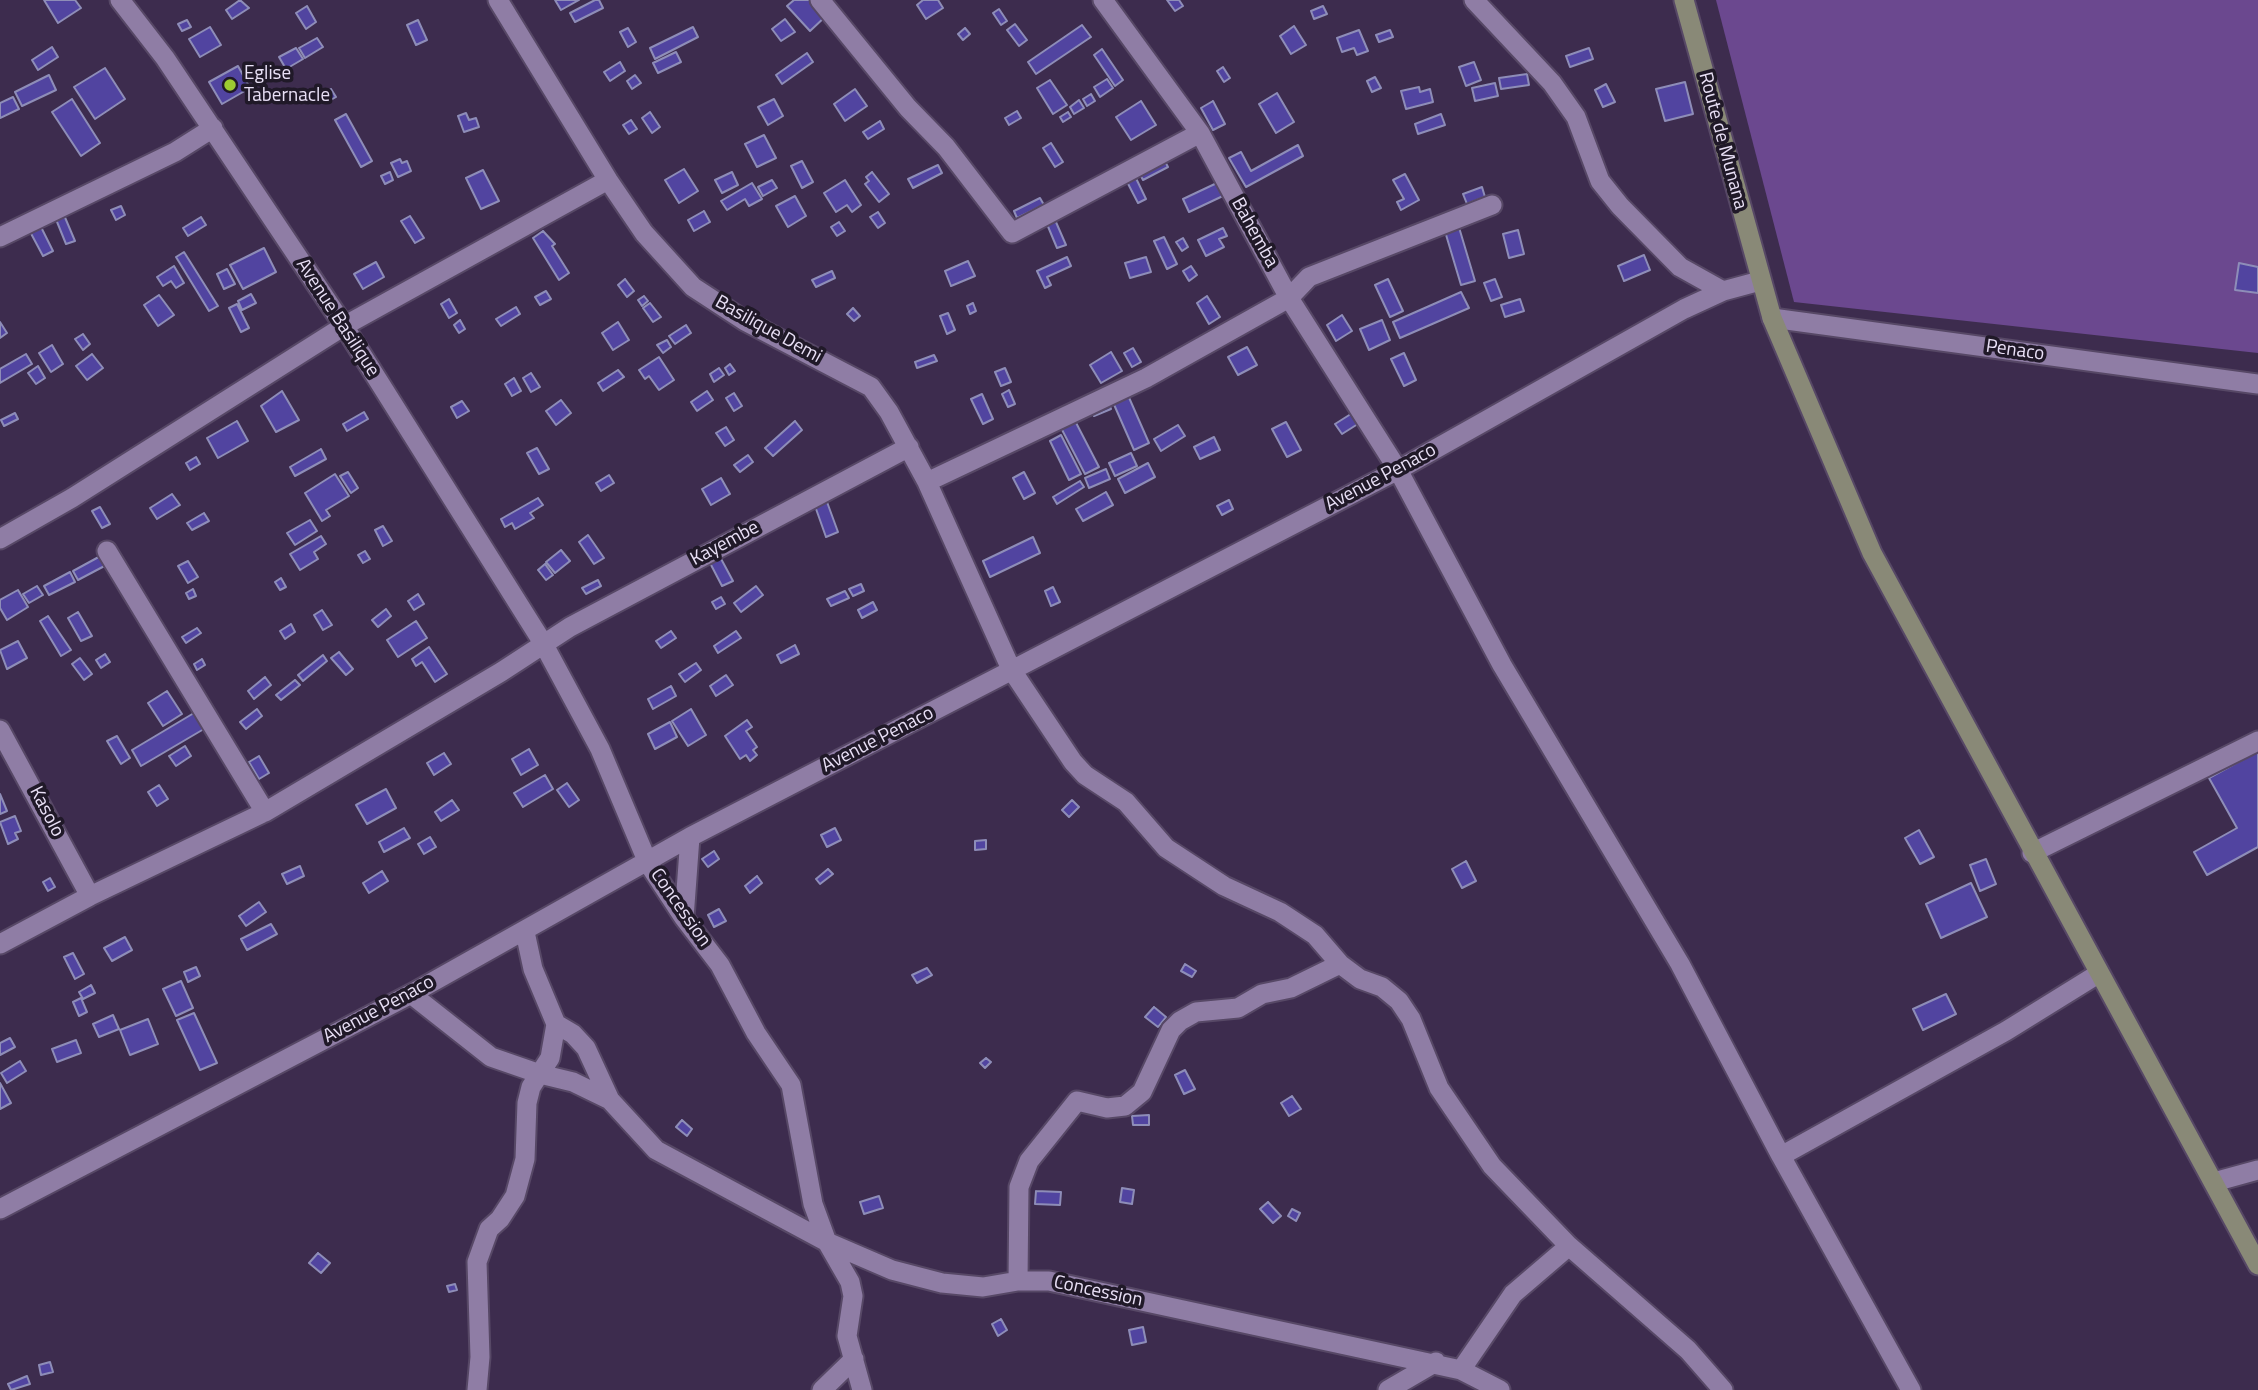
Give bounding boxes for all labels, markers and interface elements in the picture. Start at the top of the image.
place label: Eglise Tabernacle [244,63,330,107]
street label: Route de Munana [1693,70,1751,212]
marker: Eglise Tabernacle [222,77,238,93]
street label: Bahemba [1226,194,1282,272]
street label: Avenue Basilique [290,255,384,381]
street label: Basilique Demi [711,291,825,369]
street label: Penaco [1984,336,2046,366]
street label: Avenue Penaco [1322,439,1440,517]
street label: Kayembe [687,516,763,572]
street label: Avenue Penaco [818,702,938,778]
street label: Kasolo [24,783,68,841]
street label: Concession [645,865,715,951]
street label: Avenue Penaco [320,971,438,1049]
street label: Concession [1052,1271,1144,1313]

